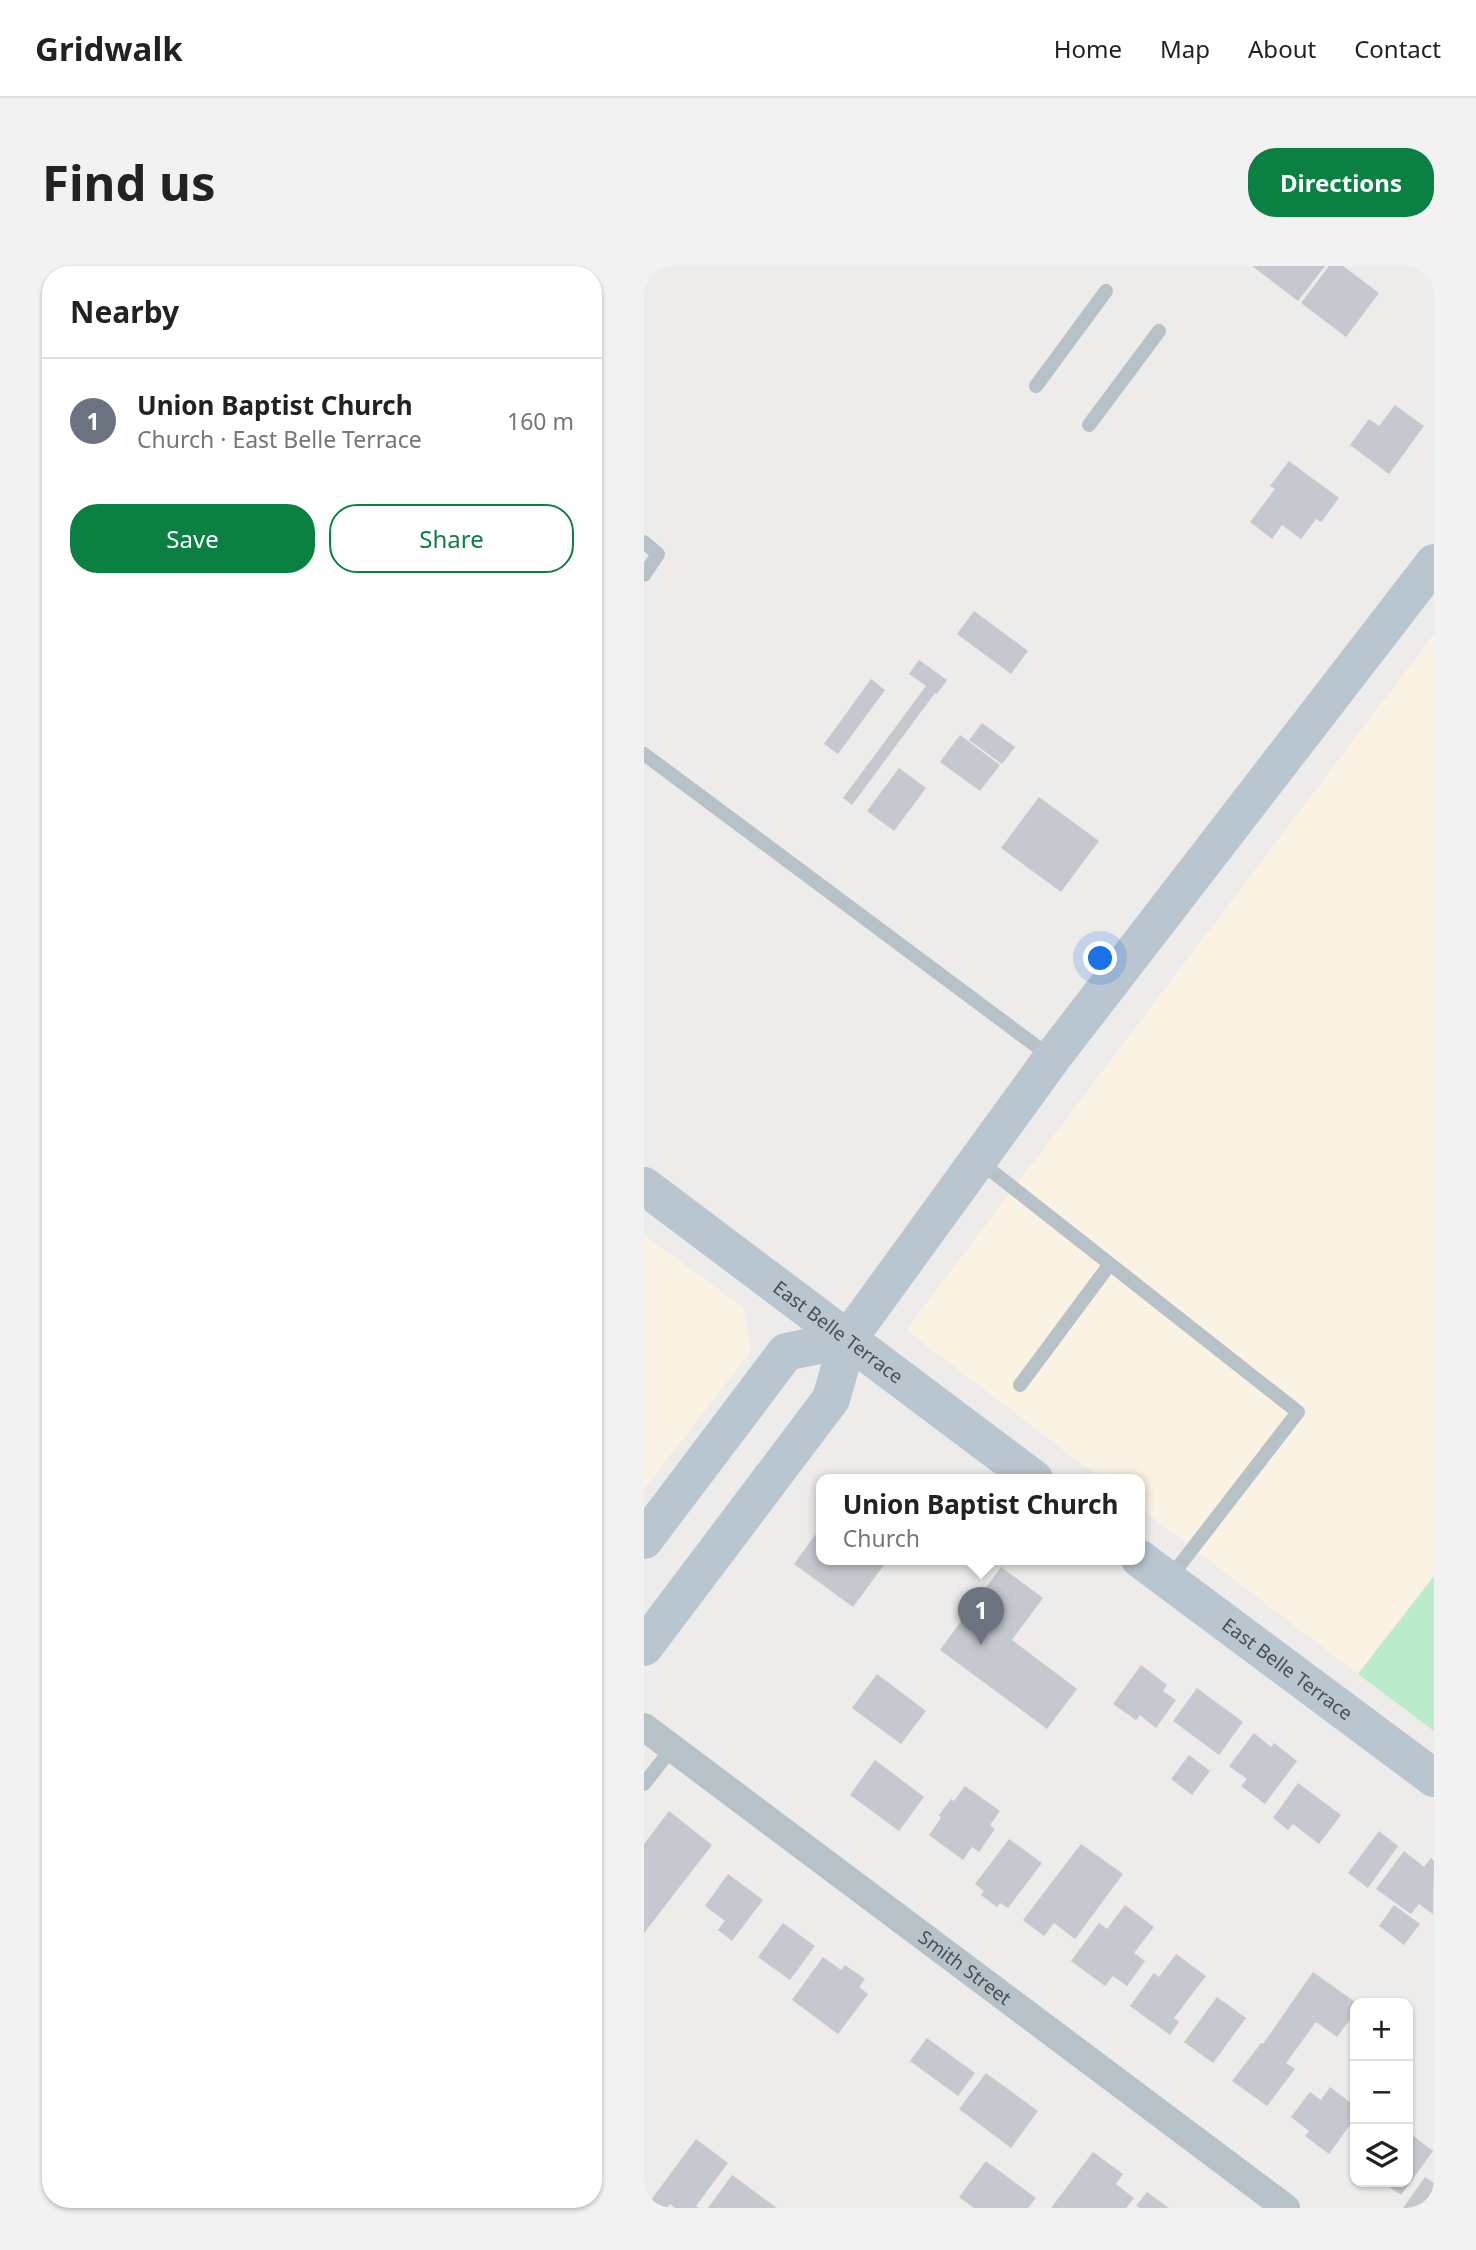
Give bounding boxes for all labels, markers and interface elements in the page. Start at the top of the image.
text: Gridwalk [35,26,183,71]
text: Home [1054,32,1122,65]
text: Map [1160,32,1210,65]
text: About [1248,32,1316,65]
text: Contact [1354,32,1441,65]
button: Directions [1248,148,1434,217]
text: Find us [42,149,216,215]
text: Nearby [70,291,179,332]
text: Union Baptist Church [137,387,413,423]
text: 1 [86,405,100,437]
text: 160 m [507,405,574,437]
text: Church · East Belle Terrace [137,423,422,455]
button: Save [70,504,315,573]
button: Share [329,504,574,573]
your location [1083,941,1117,975]
street label: East Belle Terrace [768,1275,909,1389]
popup [816,1474,1145,1565]
text: Union Baptist Church [843,1486,1118,1522]
text: Church [843,1522,920,1554]
pin: 1 [958,1587,1004,1645]
street label: East Belle Terrace [1217,1612,1358,1726]
street label: Smith Street [913,1924,1017,2011]
map controls [1350,1998,1413,2187]
button: + [1350,1998,1413,2061]
button: − [1350,2061,1413,2124]
button: layers [1350,2124,1413,2187]

